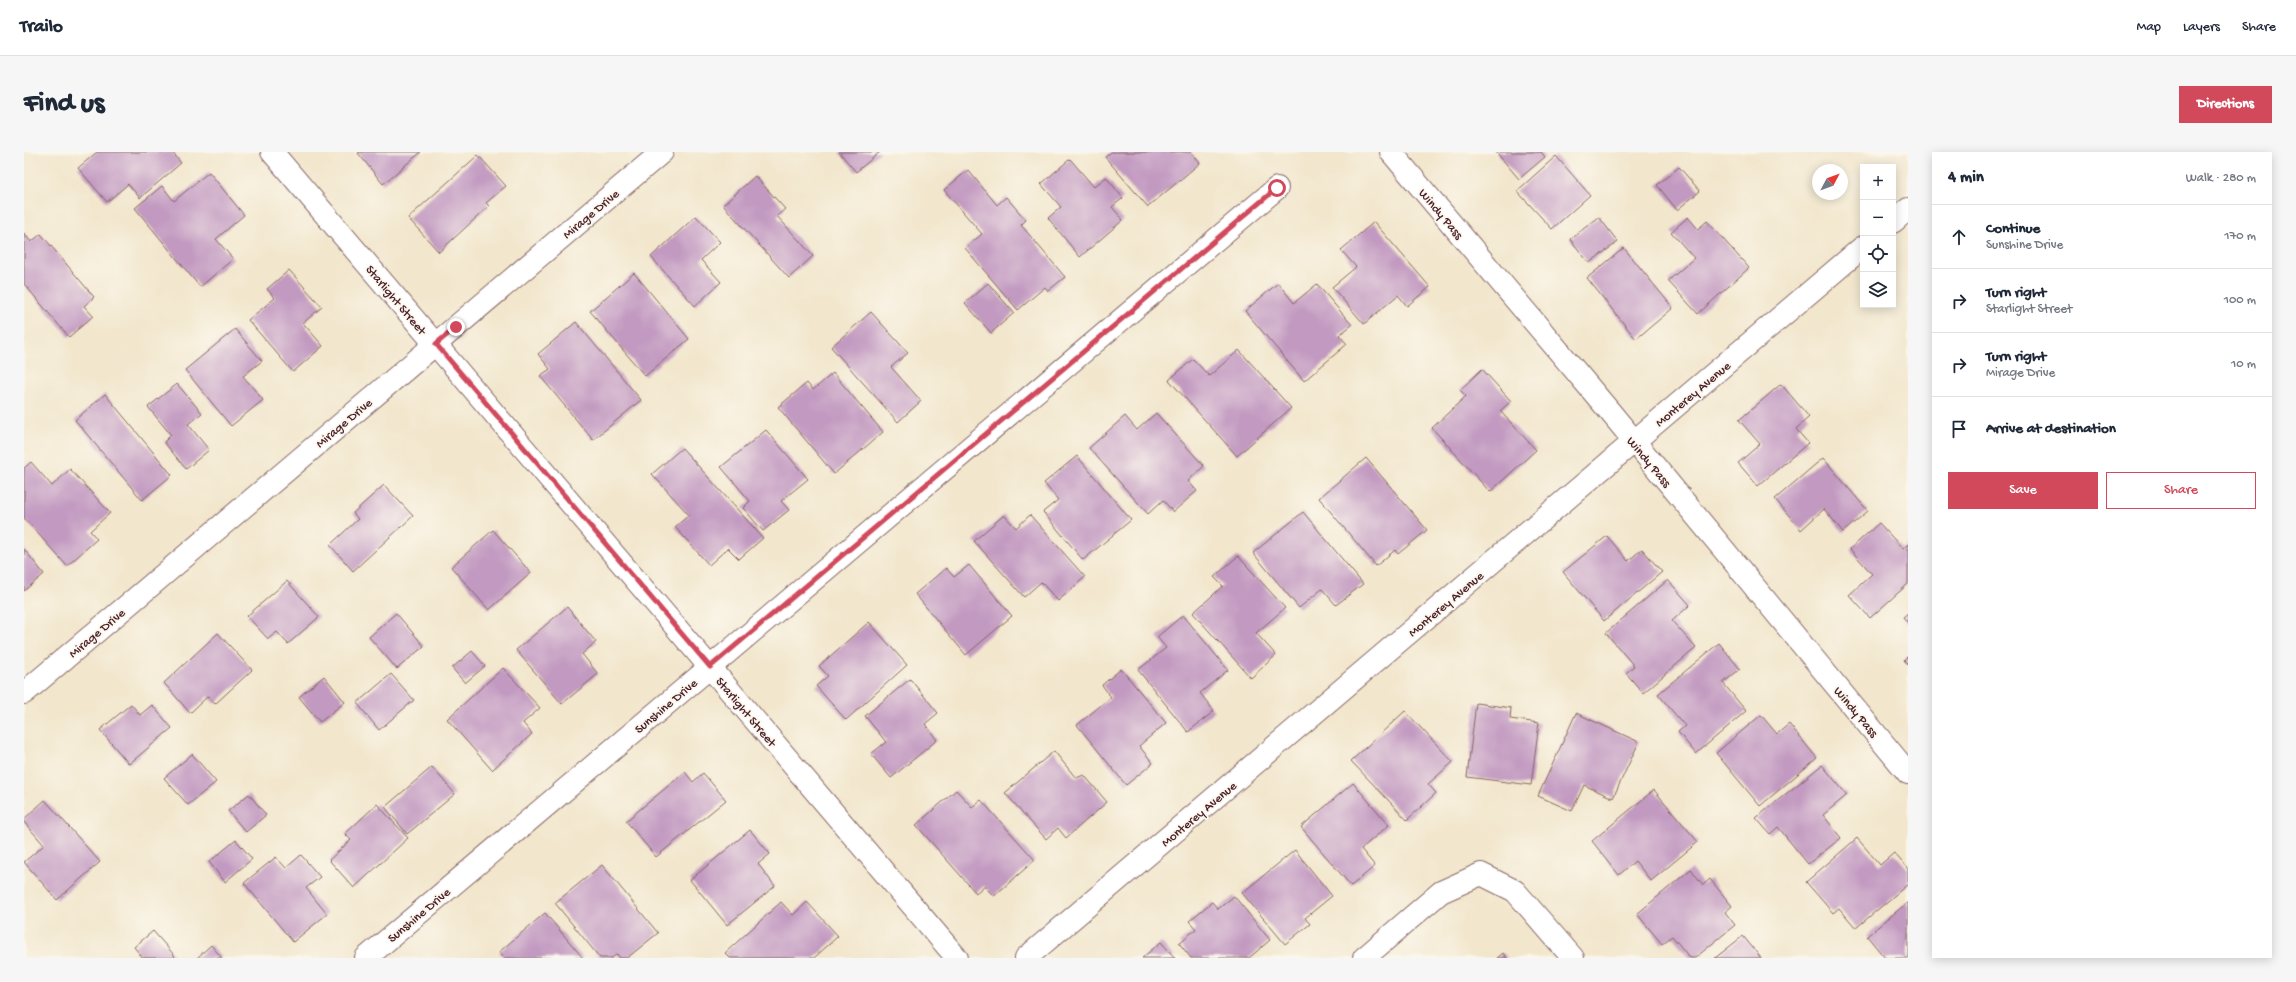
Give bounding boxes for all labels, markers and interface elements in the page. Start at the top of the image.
text: Trailo [20,16,63,39]
text: Map [2137,19,2161,36]
text: Layers [2183,19,2220,36]
text: Share [2242,19,2276,36]
button: Directions [2179,86,2272,123]
text: Find us [24,88,104,121]
north arrow [1812,164,1848,200]
map controls [1860,164,1896,308]
button: + [1860,164,1896,200]
text: 4 min [1948,168,1984,188]
text: Walk · 280 m [2186,171,2256,186]
route start [1268,179,1286,197]
street label: Windy Pass [1415,186,1466,244]
street label: Mirage Drive [560,187,623,243]
button: − [1860,200,1896,236]
text: Continue [1986,220,2040,238]
icon: ahead [1948,226,1970,248]
text: 170 m [2224,229,2256,244]
button: locate [1860,236,1896,272]
text: Sunshine Drive [1986,238,2063,253]
street label: Starlight Street [362,263,430,340]
button: layers [1860,272,1896,308]
text: Turn right [1986,284,2046,302]
icon: right [1948,290,1970,312]
text: 100 m [2224,293,2256,308]
text: Starlight Street [1986,302,2072,317]
route end [447,318,465,336]
text: Turn right [1986,348,2046,366]
icon: right [1948,354,1970,376]
text: 10 m [2231,357,2256,372]
street label: Monterey Avenue [1653,359,1735,431]
text: Mirage Drive [1986,366,2055,381]
street label: Mirage Drive [313,396,376,452]
icon: arrive [1948,418,1970,440]
text: Arrive at destination [1986,420,2116,438]
street label: Windy Pass [1623,434,1674,492]
button: Save [1948,472,2098,509]
button: Share [2106,472,2256,509]
street label: Monterey Avenue [1406,569,1488,641]
street label: Mirage Drive [66,606,129,662]
street label: Starlight Street [712,675,780,752]
street label: Sunshine Drive [632,676,701,737]
street label: Windy Pass [1830,684,1881,742]
street label: Monterey Avenue [1159,779,1241,851]
street label: Sunshine Drive [385,885,454,946]

